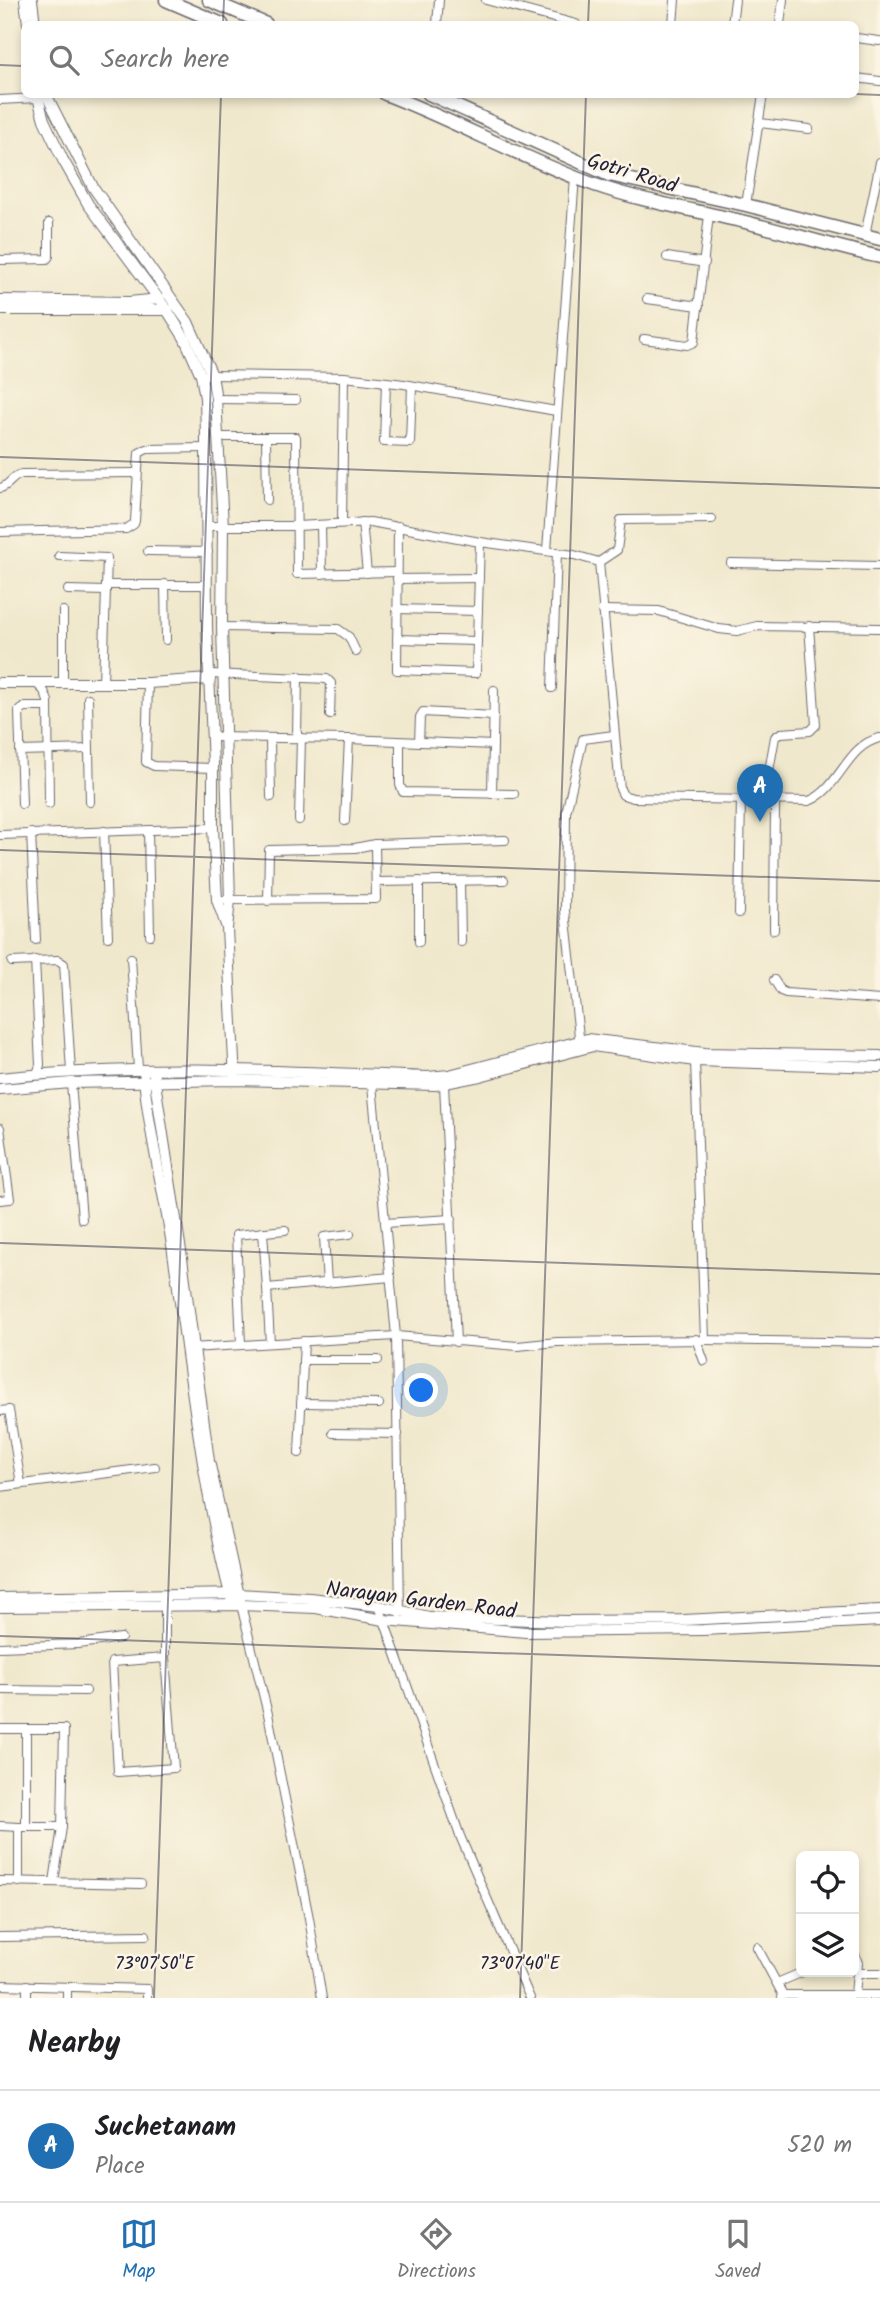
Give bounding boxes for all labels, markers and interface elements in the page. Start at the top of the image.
search box [21,21,859,98]
text: Search here [101,39,229,81]
icon: search [45,41,83,79]
street label: Gotri Road [583,145,682,204]
pin: A [737,764,783,822]
your location [404,1373,438,1407]
street label: Narayan Garden Road [324,1573,519,1629]
map controls [796,1851,859,1977]
button: locate [796,1851,859,1914]
button: layers [796,1914,859,1977]
text: 73°07'50"E [115,1950,195,1979]
text: 73°07'40"E [480,1950,560,1979]
text: Nearby [28,2020,120,2068]
text: Suchetanam [95,2107,236,2149]
text: A [44,2128,58,2164]
text: 520 m [787,2128,852,2164]
text: Place [95,2149,145,2185]
tab: Map [120,2215,158,2287]
tab: Directions [397,2215,476,2287]
tab: Saved [715,2215,760,2287]

